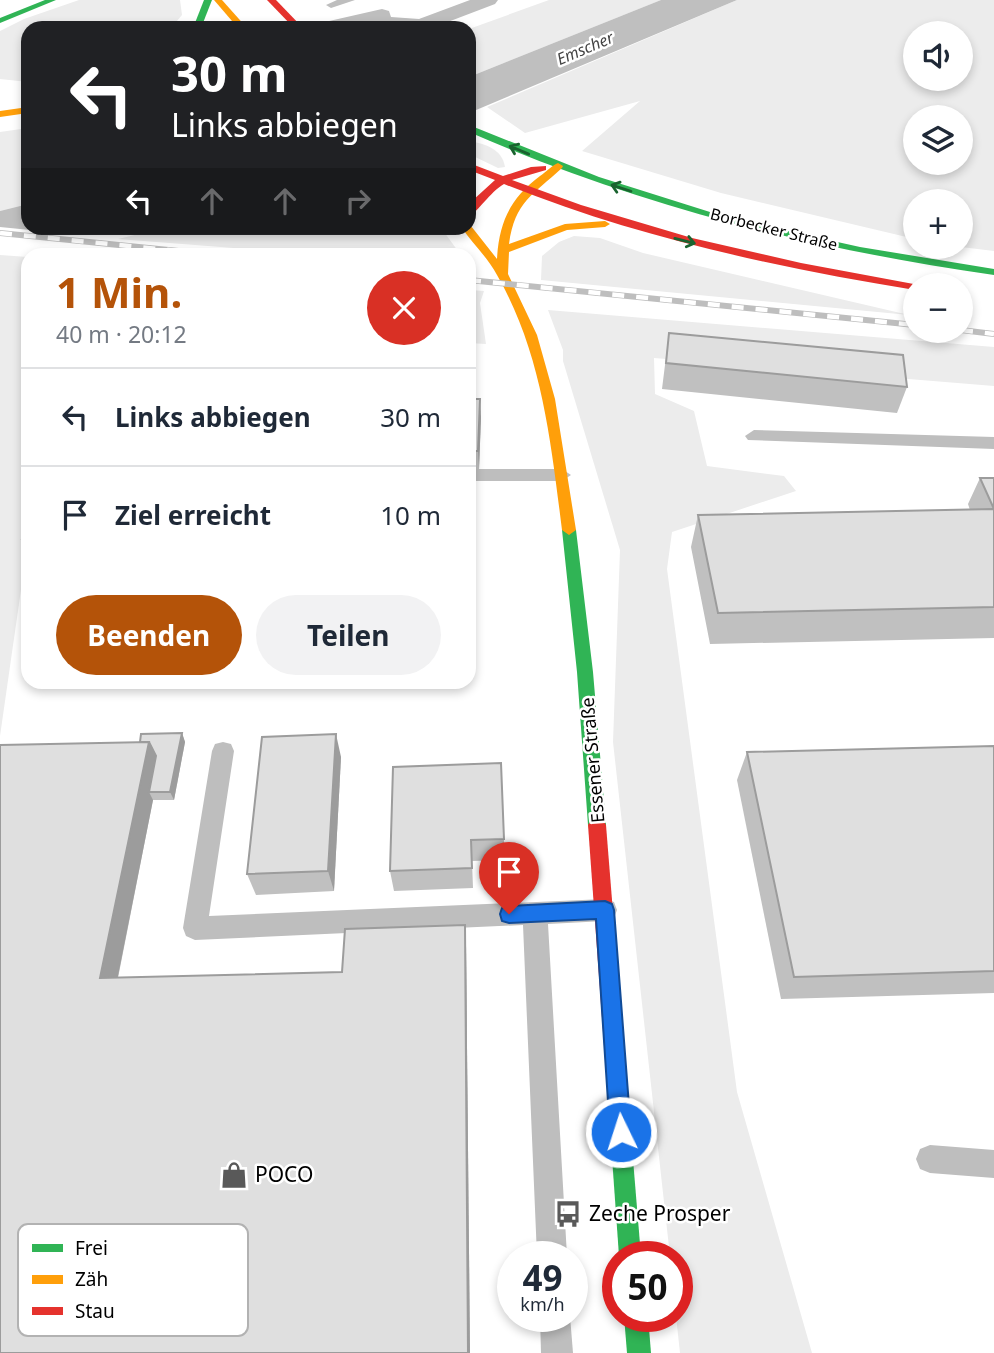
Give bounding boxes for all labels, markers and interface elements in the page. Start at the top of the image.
map controls [903,21,973,343]
button: sound [903,21,973,91]
water label: Emscher [553,26,617,70]
text: 30 m [171,40,288,106]
icon: left [56,49,147,140]
text: Links abbiegen [171,103,398,146]
button: layers [903,105,973,175]
one-way arrow [509,143,530,156]
one-way arrow [610,181,632,194]
icon: left [120,182,158,220]
icon: ahead [193,182,231,220]
icon: ahead [266,182,304,220]
icon: right [339,182,377,220]
button: + [903,189,973,259]
street label: Borbecker Straße [708,203,840,255]
one-way arrow [673,235,696,248]
text: 1 Min. [56,263,182,320]
button: close [367,271,441,345]
button: − [903,273,973,343]
text: 40 m · 20:12 [56,318,187,350]
icon: left [56,398,94,436]
text: Links abbiegen [115,399,311,435]
text: 30 m [380,399,441,435]
icon: arrive [56,496,94,534]
text: Ziel erreicht [115,497,271,533]
text: 10 m [380,497,441,533]
button: Beenden [56,595,242,675]
button: Teilen [256,595,441,675]
street label: Essener Straße [575,696,609,824]
pin [479,842,539,914]
icon: arrive [490,853,528,891]
position arrow [584,1095,658,1169]
shop icon: POCO [219,1160,249,1190]
place label: POCO [255,1160,313,1188]
bus stop icon: Zeche Prosper [553,1199,583,1229]
place label: Zeche Prosper [589,1199,731,1227]
legend [18,1224,248,1336]
text: Frei [75,1235,108,1261]
speed limit sign: 50 [602,1241,693,1332]
text: 49 [522,1254,563,1301]
text: Zäh [75,1266,108,1292]
text: km/h [520,1292,565,1316]
text: Stau [75,1298,115,1324]

